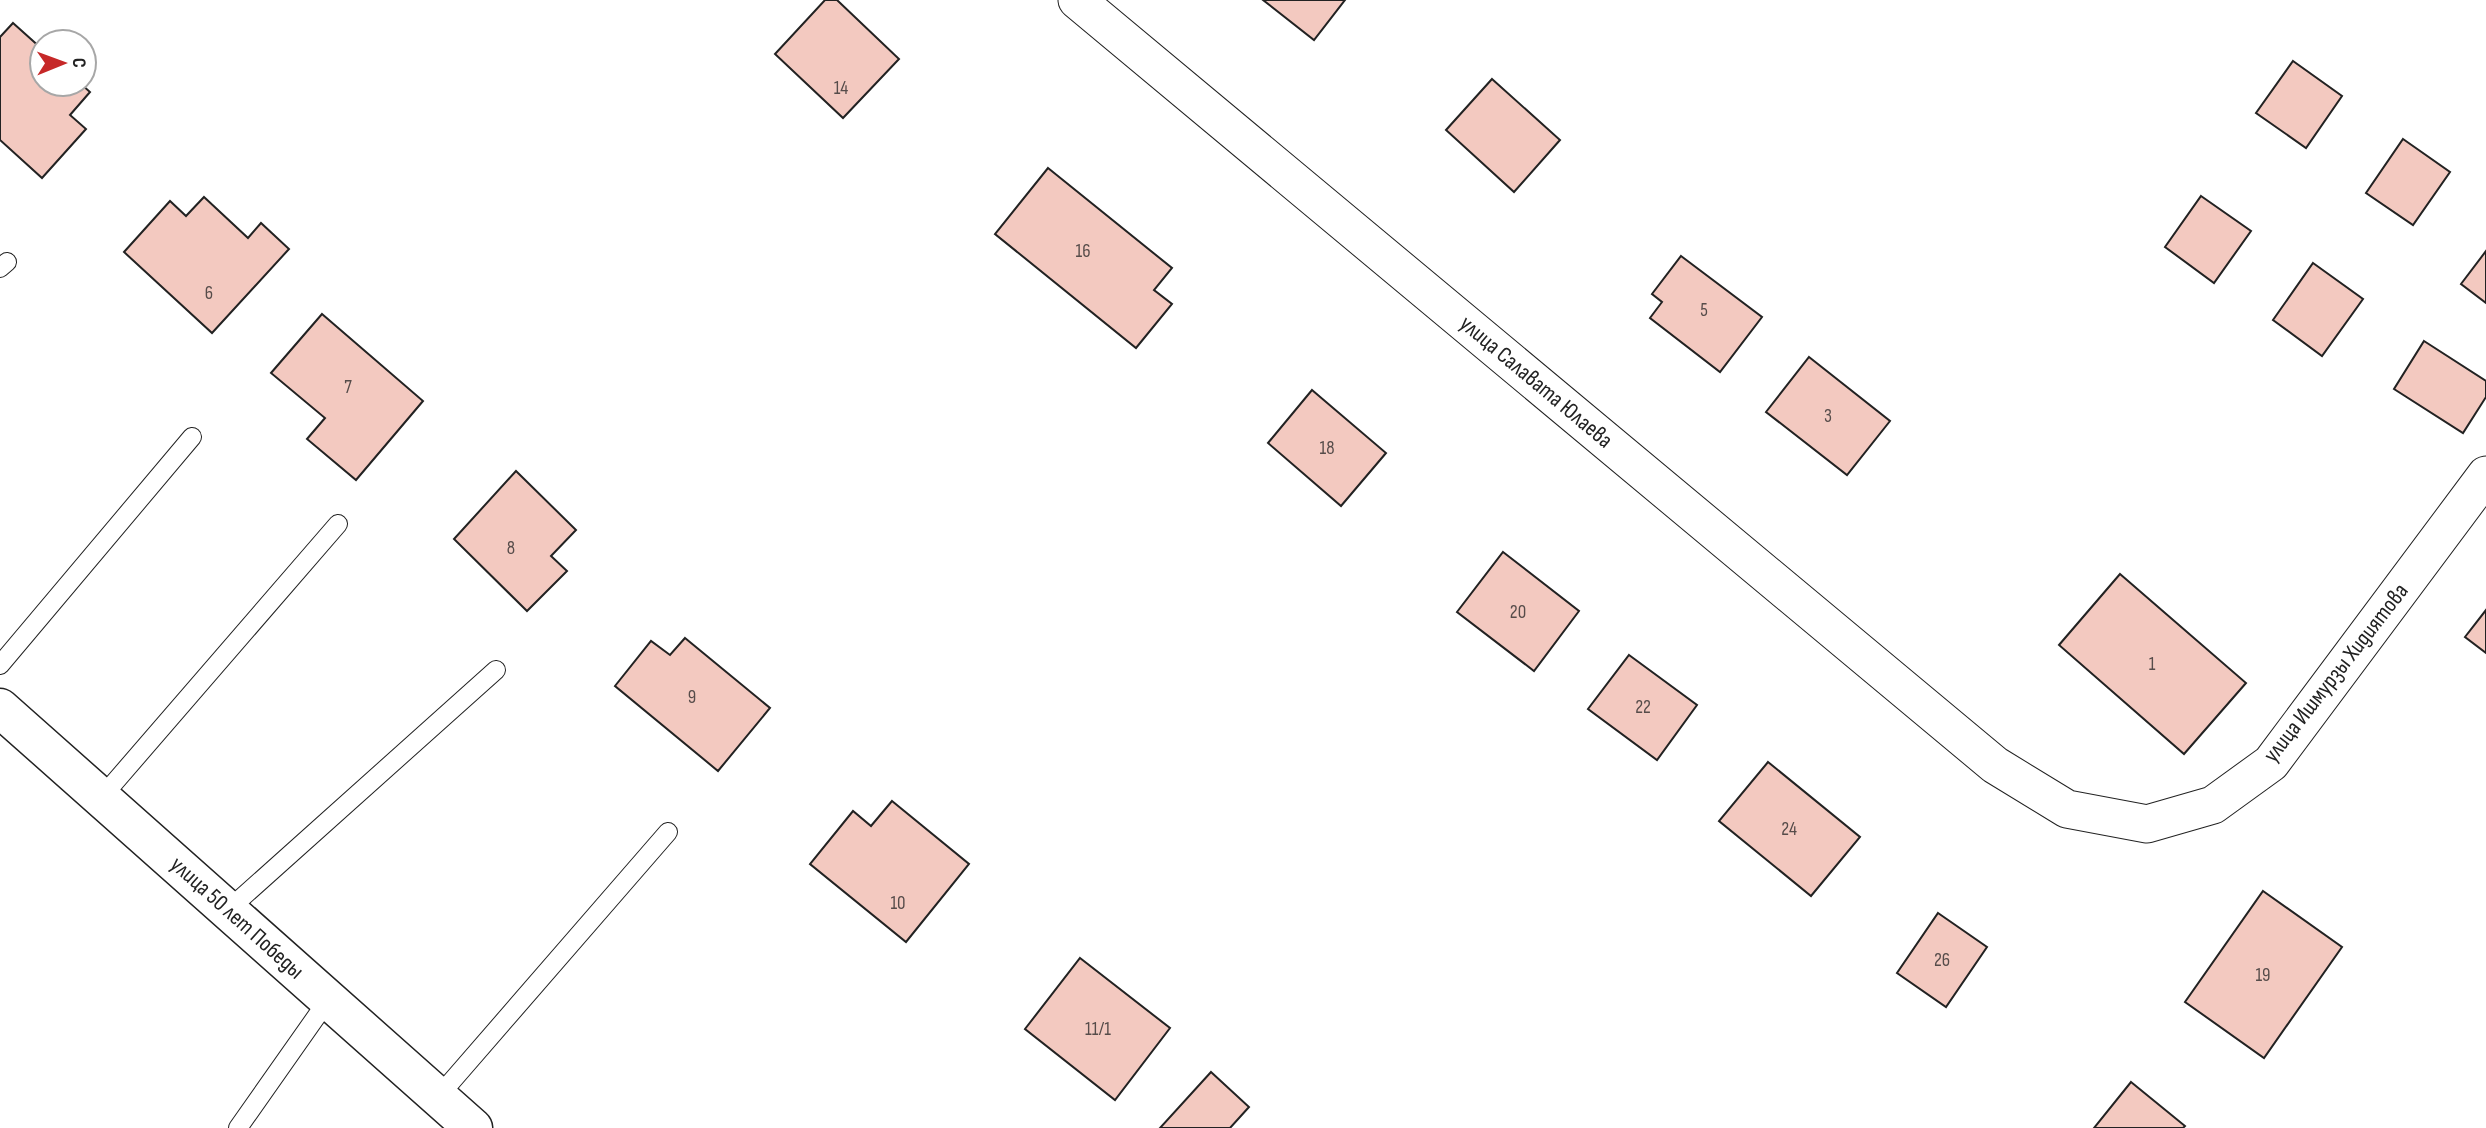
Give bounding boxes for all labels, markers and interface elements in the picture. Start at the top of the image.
north arrow [28,28,98,98]
text: С [67,58,90,68]
house number: 14 [834,77,848,100]
house number: 16 [1076,240,1090,263]
house number: 6 [205,282,213,305]
house number: 5 [1700,299,1708,322]
street label: улица Салавата Юлаева [1454,310,1618,454]
house number: 7 [344,376,352,399]
house number: 3 [1824,405,1832,428]
house number: 18 [1320,437,1334,460]
house number: 8 [507,537,515,560]
street label: улица Ишмурзы Хидиятова [2257,578,2415,768]
house number: 20 [1510,601,1526,624]
house number: 1 [2149,653,2156,676]
house number: 9 [688,686,696,709]
house number: 22 [1635,696,1651,719]
house number: 24 [1781,818,1797,841]
street label: улица 50 лет Победы [164,851,310,985]
house number: 10 [890,892,906,915]
house number: 26 [1934,949,1950,972]
house number: 19 [2255,964,2271,987]
house number: 11/1 [1085,1018,1111,1041]

